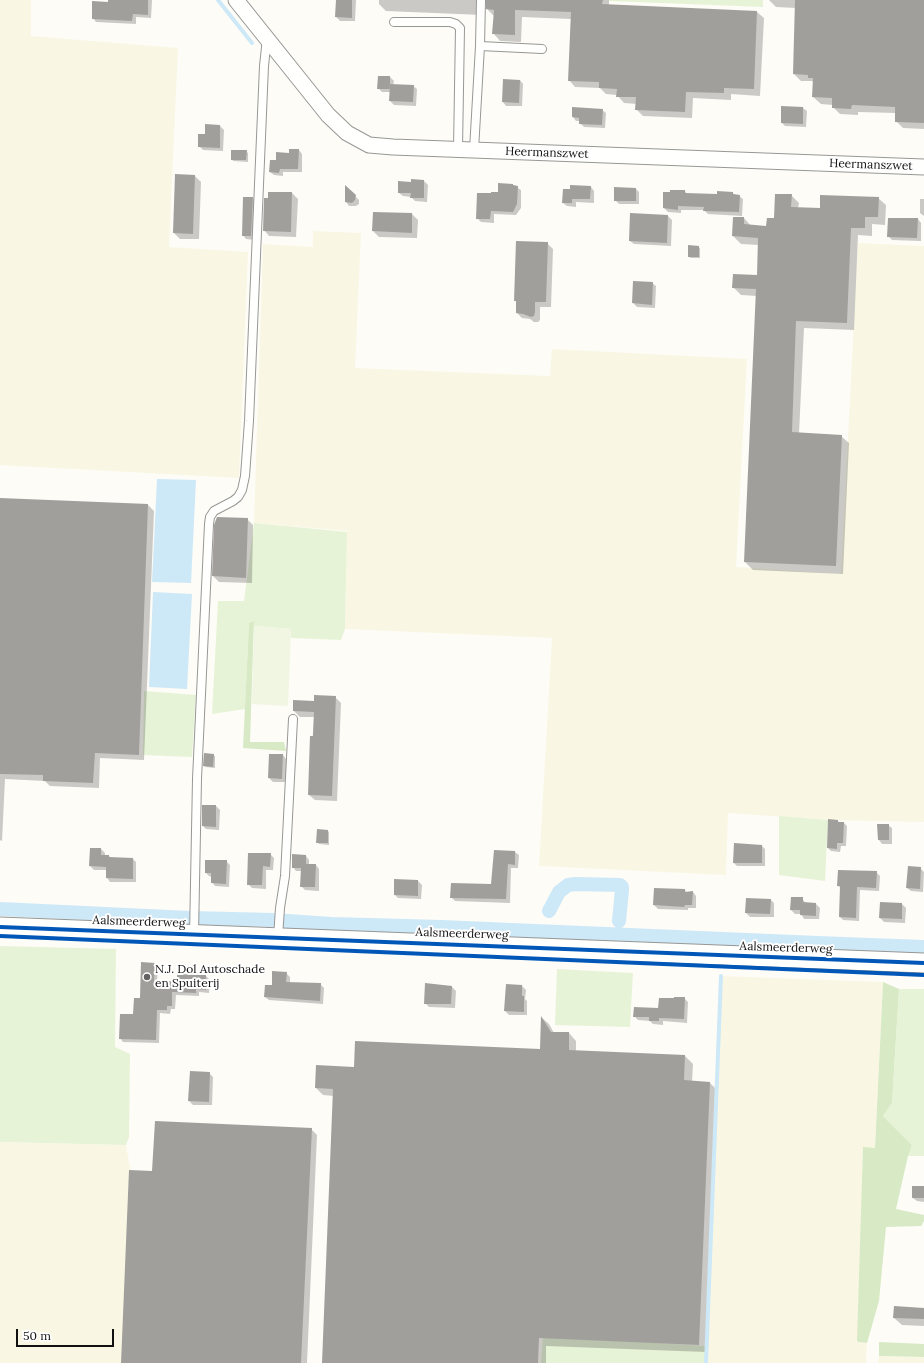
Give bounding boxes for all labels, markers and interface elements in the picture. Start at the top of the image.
street label: Heermanszwet [505,144,589,162]
street label: Heermanszwet [829,156,913,174]
street label: Aalsmeerderweg [92,913,186,931]
street label: Aalsmeerderweg [415,925,509,943]
street label: Aalsmeerderweg [739,939,833,957]
place label: N.J. Dol Autoschade en Spuiterij [155,963,265,991]
marker: N.J. Dol Autoschade en Spuiterij [142,972,152,982]
scale bar [18,1321,116,1347]
text: 50 m [23,1328,51,1343]

